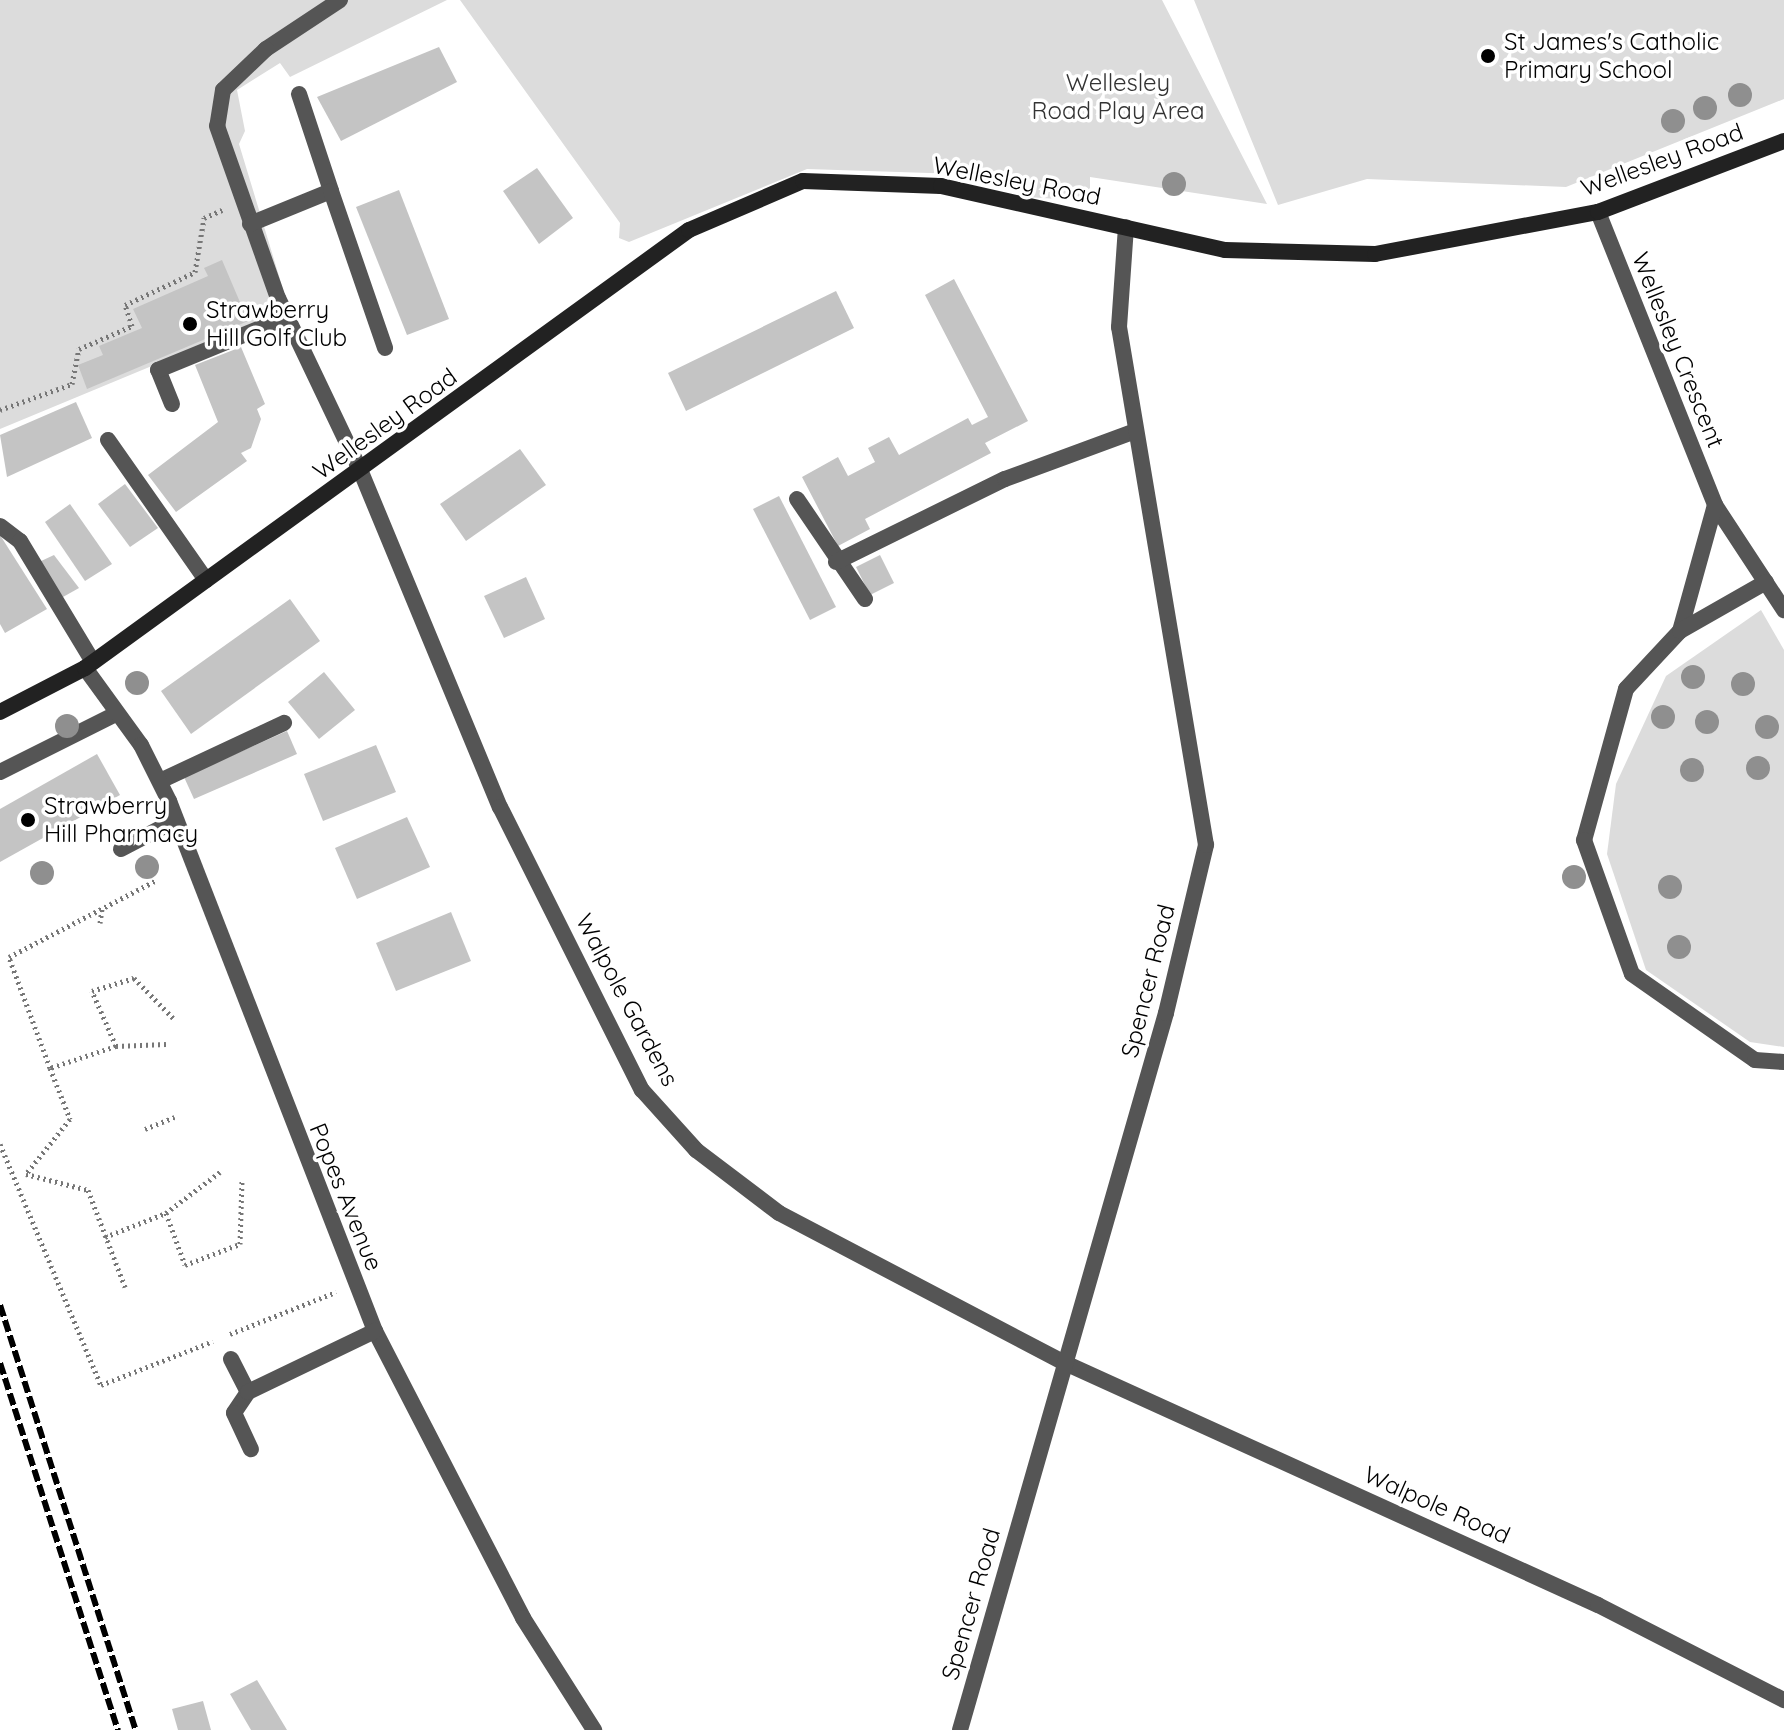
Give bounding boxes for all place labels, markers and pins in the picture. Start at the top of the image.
place label: St James's Catholic Primary School [1504,28,1719,84]
marker: St James's Catholic Primary School [1479,47,1497,65]
place label: Strawberry Hill Golf Club [206,296,347,352]
marker: Strawberry Hill Golf Club [181,315,199,333]
place label: Strawberry Hill Pharmacy [44,792,198,848]
marker: Strawberry Hill Pharmacy [19,811,37,829]

